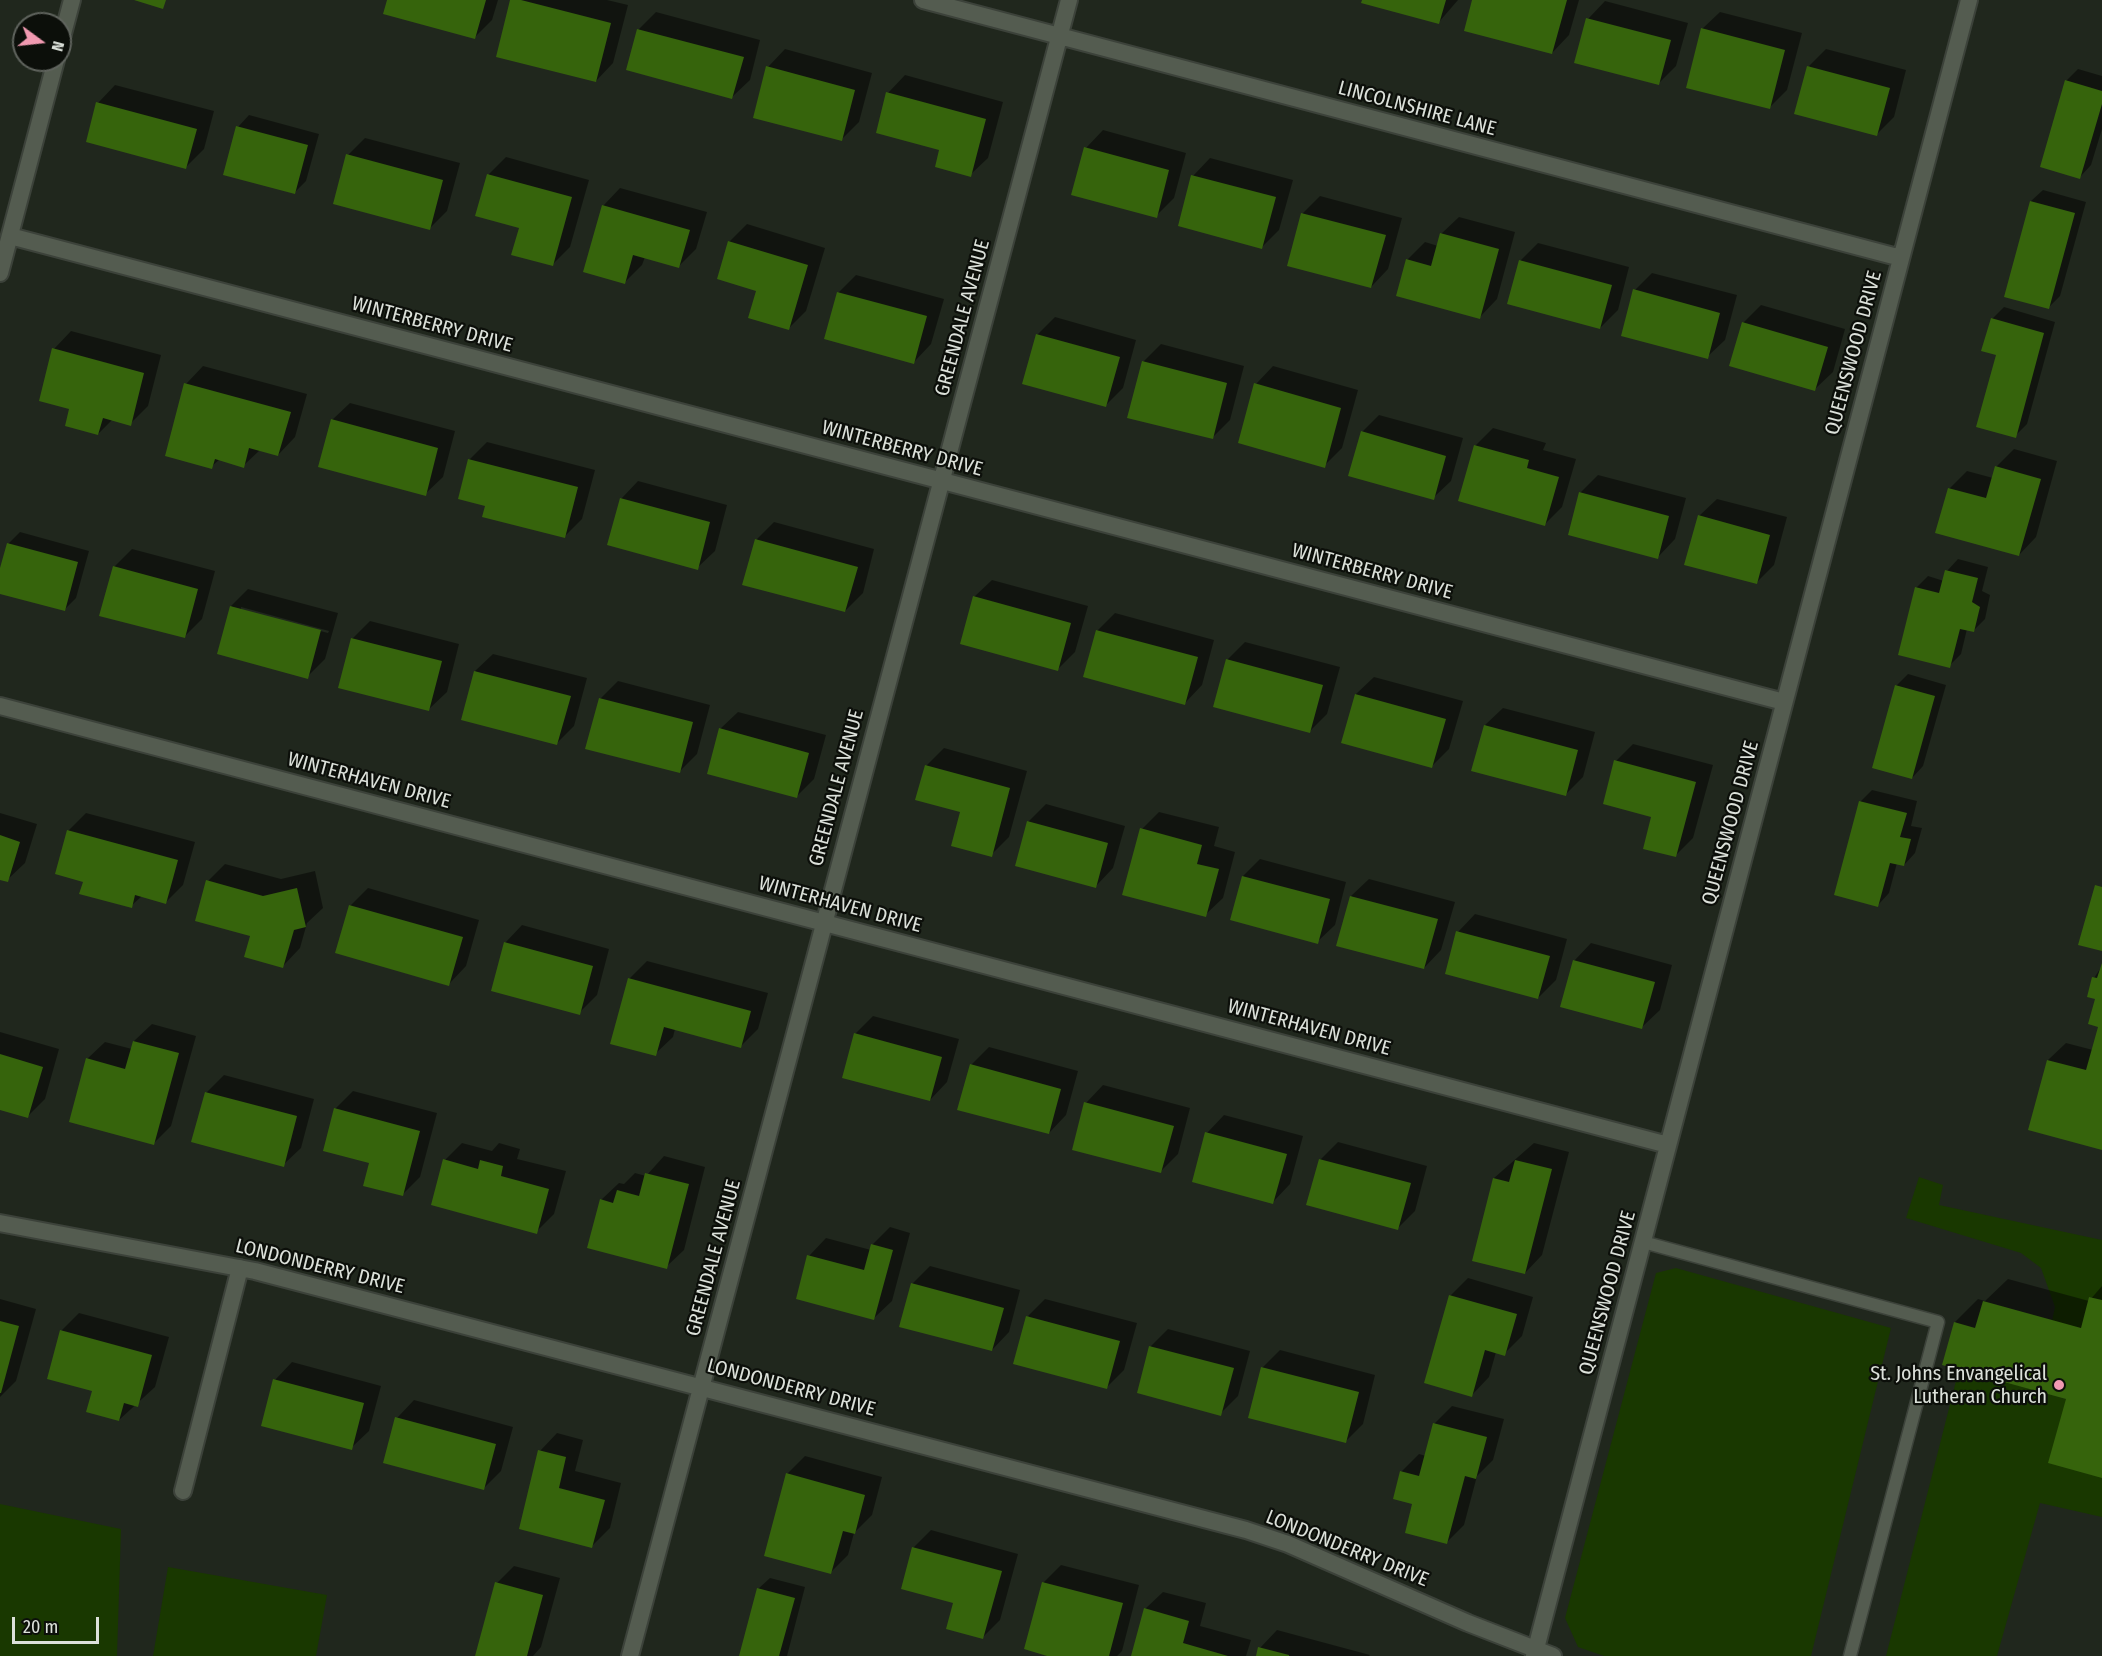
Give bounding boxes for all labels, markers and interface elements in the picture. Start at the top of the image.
north arrow [12,12,72,72]
text: N [48,39,68,53]
street label: LINCOLNSHIRE LANE [1335,76,1499,142]
street label: GREENDALE AVENUE [931,237,995,399]
street label: QUEENSWOOD DRIVE [1821,268,1887,438]
street label: WINTERBERRY DRIVE [349,292,515,358]
street label: WINTERBERRY DRIVE [819,416,985,482]
street label: WINTERBERRY DRIVE [1289,539,1455,605]
street label: GREENDALE AVENUE [805,707,869,869]
street label: QUEENSWOOD DRIVE [1698,738,1764,908]
street label: WINTERHAVEN DRIVE [285,748,453,814]
street label: WINTERHAVEN DRIVE [756,872,924,938]
street label: WINTERHAVEN DRIVE [1225,995,1393,1061]
street label: GREENDALE AVENUE [682,1177,746,1339]
street label: QUEENSWOOD DRIVE [1575,1208,1641,1378]
street label: LONDONDERRY DRIVE [233,1234,407,1300]
street label: LONDONDERRY DRIVE [704,1354,878,1422]
place label: St. Johns Envangelical Lutheran Church [1870,1362,2047,1409]
marker: St. Johns Envangelical Lutheran Church [2052,1378,2066,1392]
street label: LONDONDERRY DRIVE [1262,1505,1432,1593]
scale bar [15,1605,102,1643]
text: 20 m [23,1616,58,1638]

